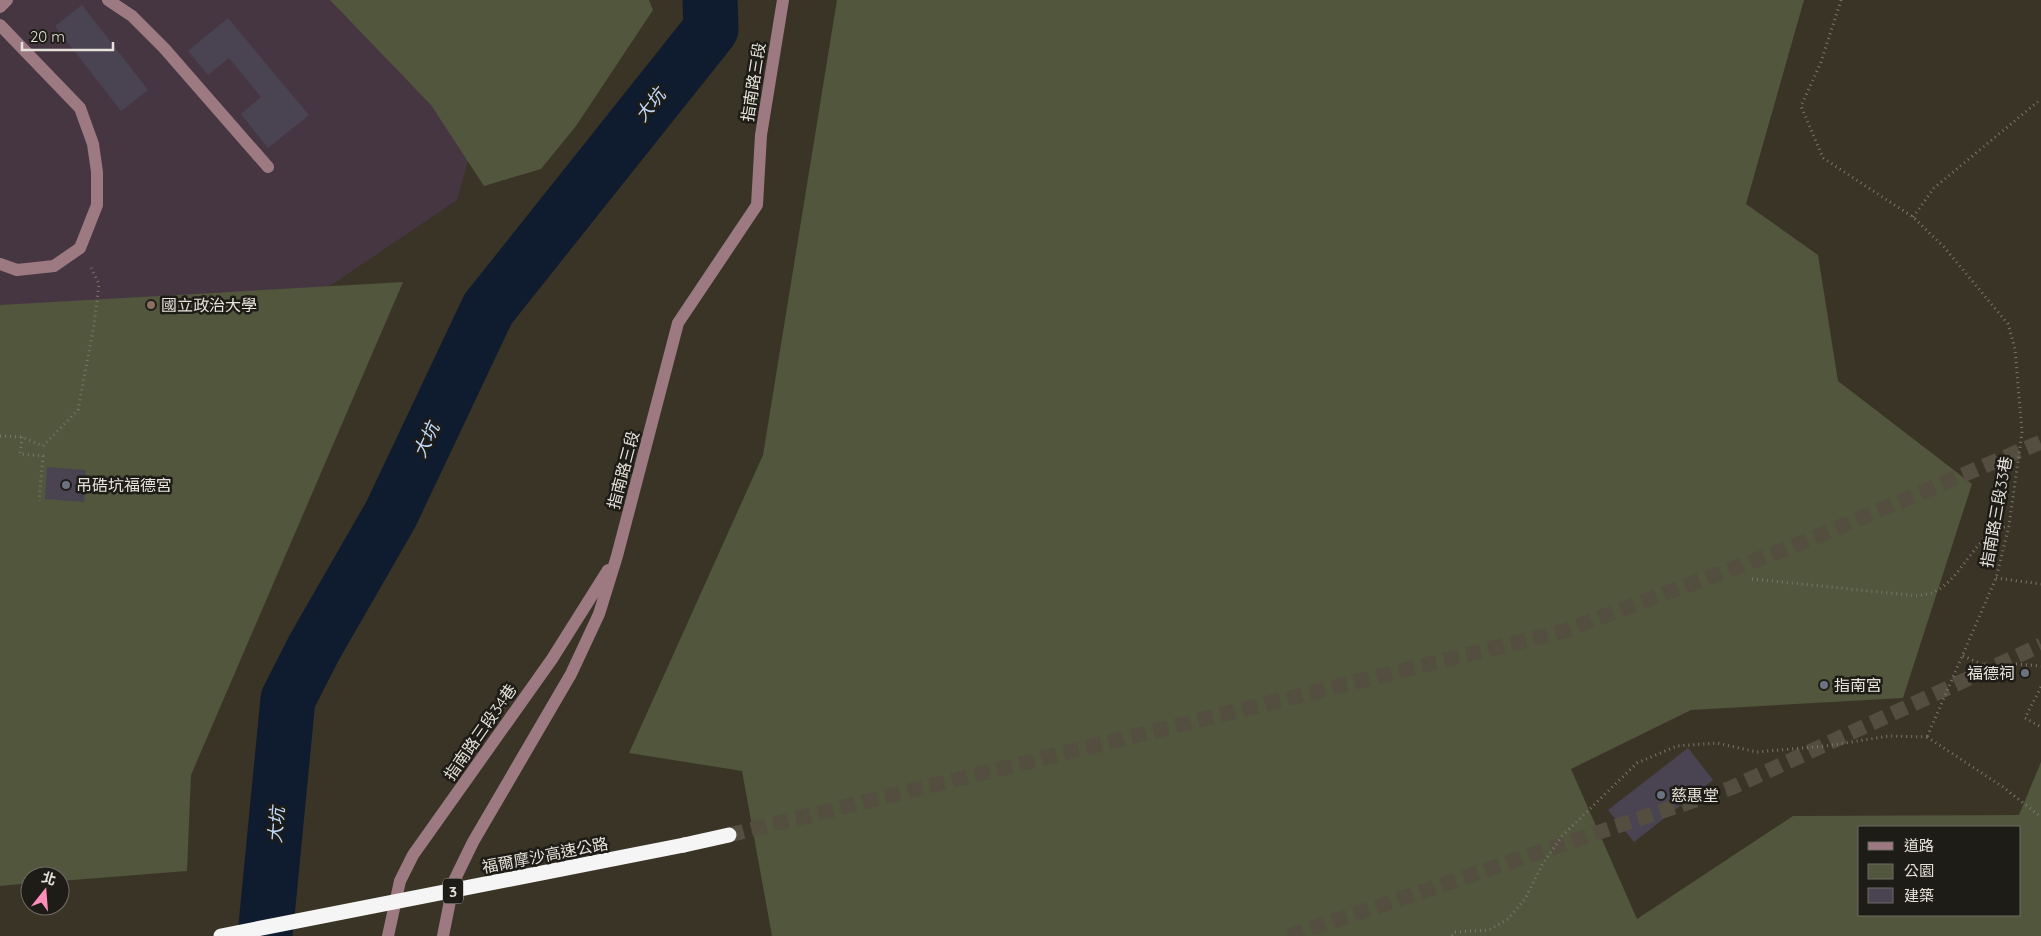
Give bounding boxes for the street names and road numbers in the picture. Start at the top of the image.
street label: 指南路三段 [737,41,769,123]
street label: 指南路三段 [603,429,643,511]
street label: 指南路三段33巷 [1976,455,2016,569]
street label: 指南路三段34巷 [439,680,521,784]
street label: 福爾摩沙高速公路 [480,833,610,877]
road number: 3 [443,878,463,904]

